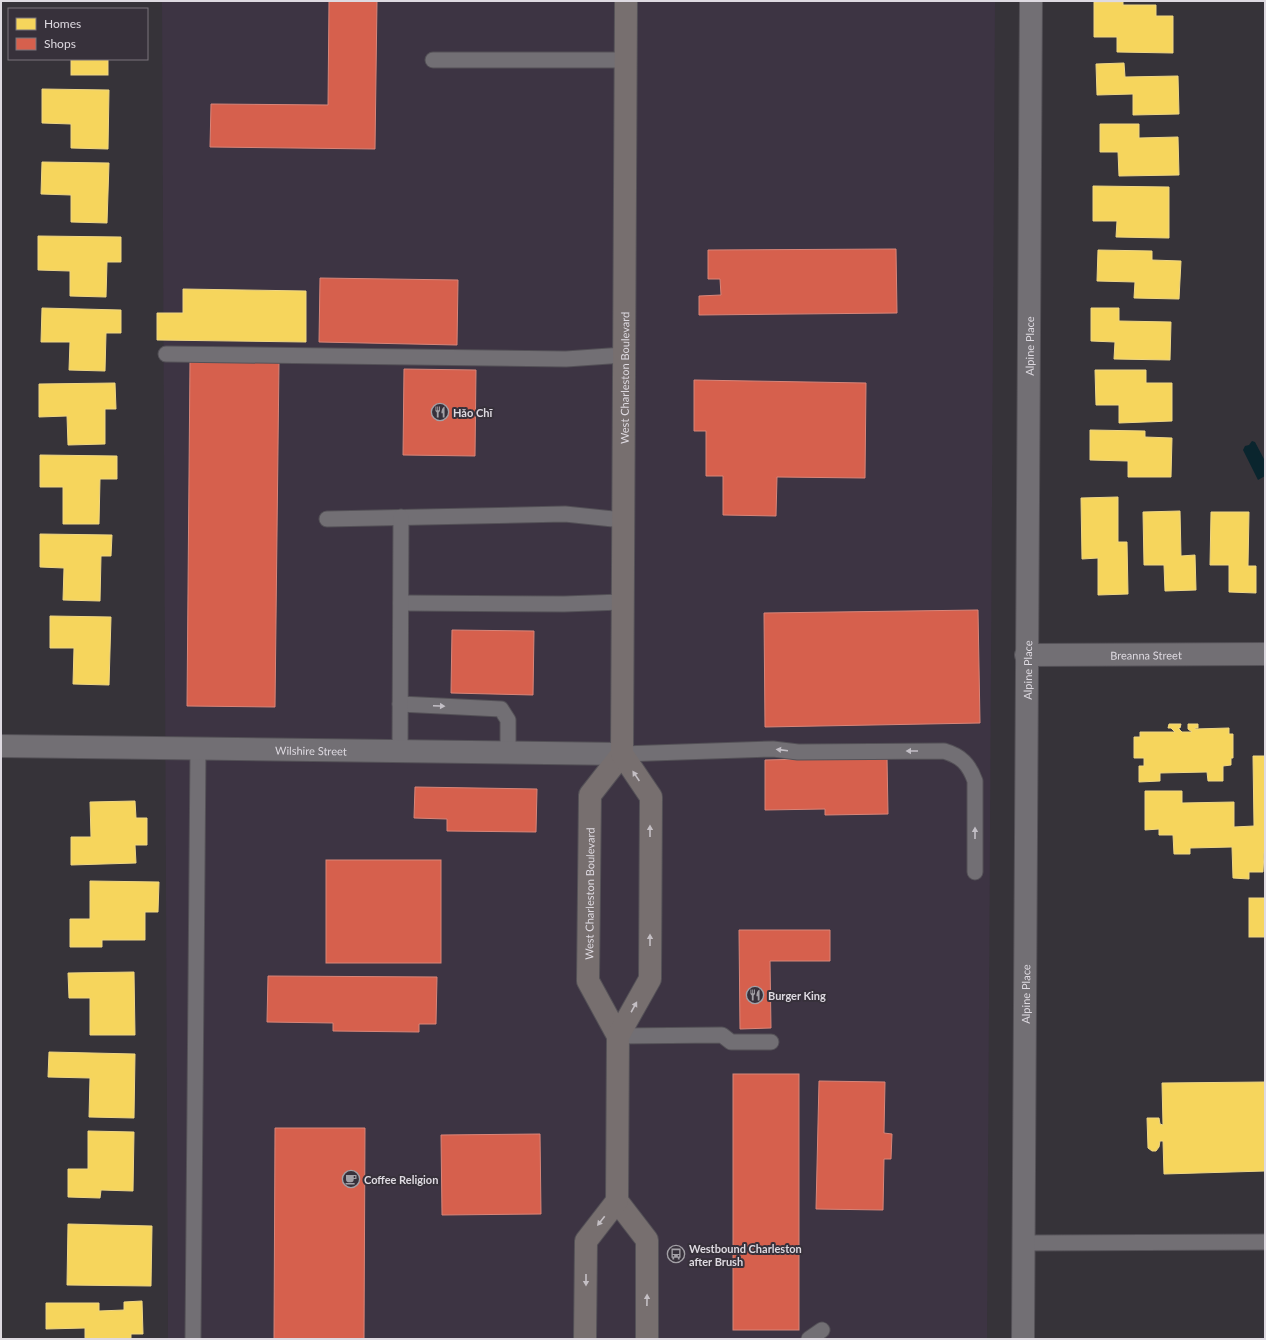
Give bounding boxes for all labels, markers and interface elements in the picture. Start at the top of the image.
legend [8,8,148,60]
text: Homes [44,16,81,31]
text: Shops [44,36,76,51]
street label: West Charleston Boulevard [617,312,631,444]
street label: Alpine Place [1022,316,1036,376]
restaurant icon: Hǎo Chī [430,402,450,422]
place label: Hǎo Chī [453,406,493,419]
street label: Alpine Place [1020,640,1034,700]
street label: Breanna Street [1110,648,1182,661]
one-way arrow [433,702,445,709]
street label: Wilshire Street [275,743,347,757]
one-way arrow [776,747,788,753]
one-way arrow [905,748,918,754]
one-way arrow [632,771,640,781]
one-way arrow [647,824,653,837]
one-way arrow [972,826,978,839]
street label: West Charleston Boulevard [582,828,596,960]
one-way arrow [647,933,653,946]
street label: Alpine Place [1018,964,1032,1024]
restaurant icon: Burger King [745,985,765,1005]
place label: Burger King [768,989,826,1002]
one-way arrow [630,1002,637,1013]
cafe icon: Coffee Religion [341,1169,361,1189]
place label: Coffee Religion [364,1173,438,1186]
one-way arrow [597,1216,606,1227]
place label: Westbound Charleston after Brush [689,1242,802,1268]
bus stop icon: Westbound Charleston after Brush [666,1244,686,1264]
one-way arrow [583,1274,589,1287]
one-way arrow [644,1293,650,1306]

